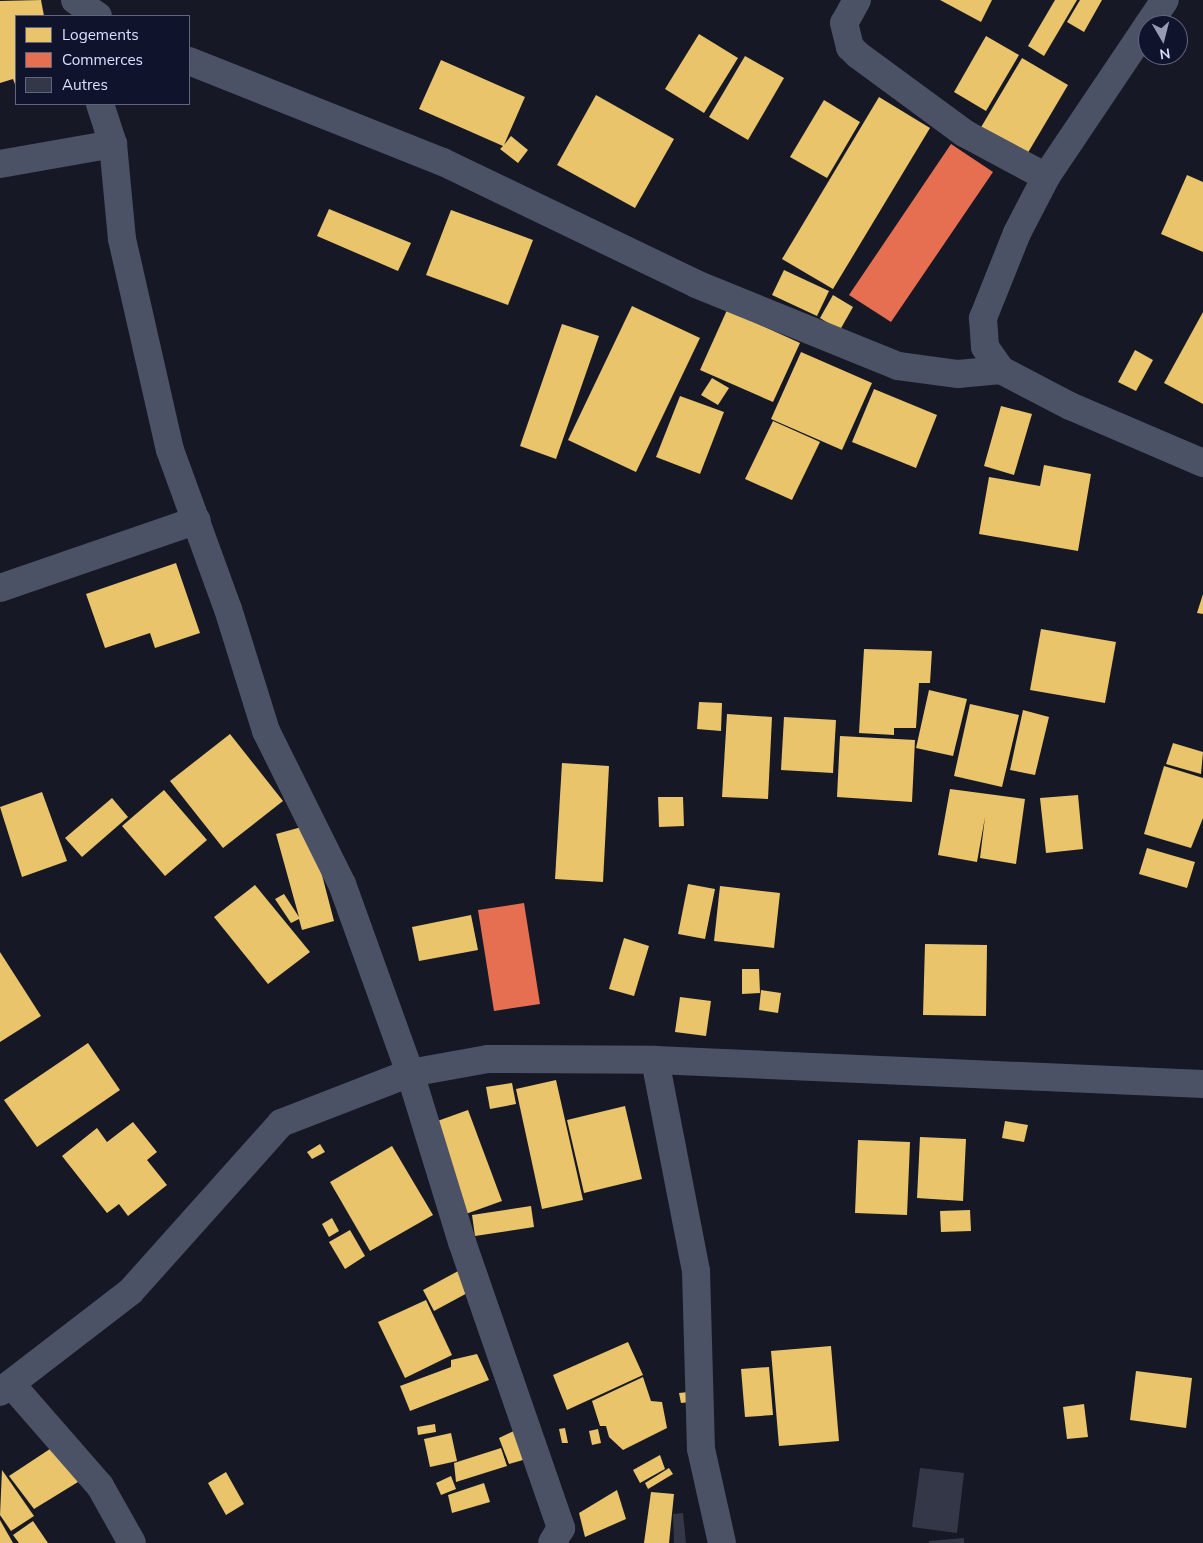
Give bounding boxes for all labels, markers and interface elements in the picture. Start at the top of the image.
legend [15,15,190,105]
north arrow [1138,15,1188,65]
text: Logements [62,25,139,44]
text: N [1158,44,1171,64]
text: Commerces [62,50,143,69]
text: Autres [62,75,108,94]

